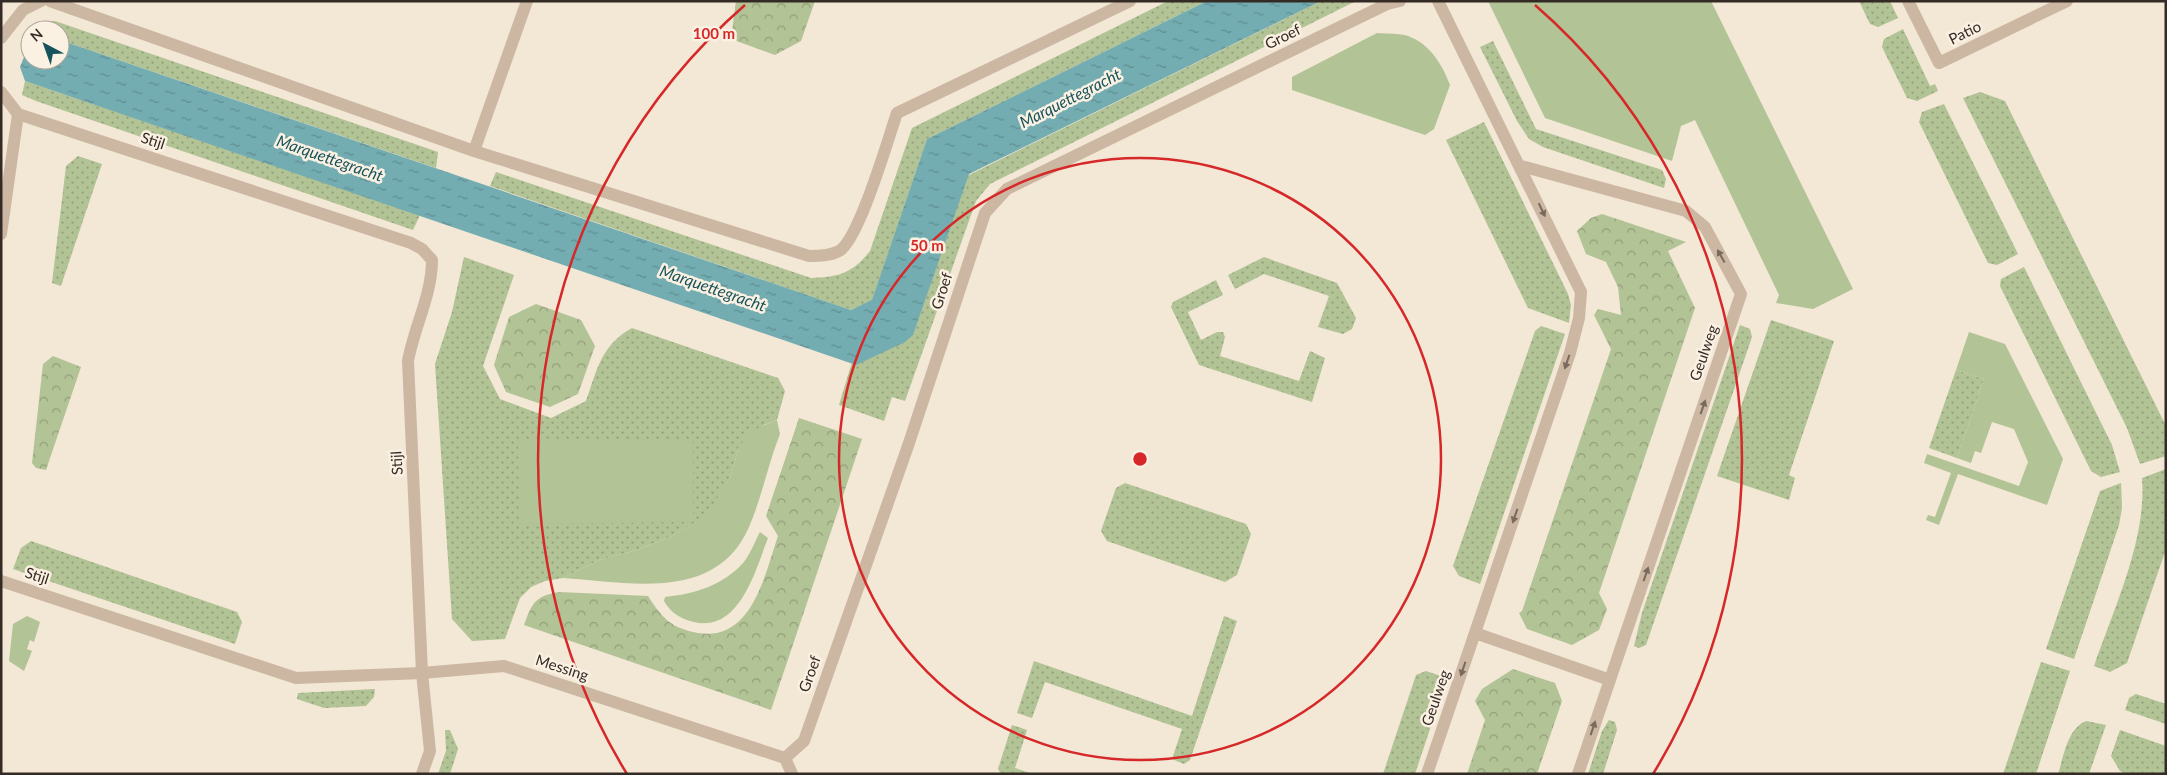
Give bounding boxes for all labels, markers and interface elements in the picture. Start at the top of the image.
street label: Patio [1945,17,1984,48]
street label: Groef [1262,19,1304,52]
north arrow [20,20,70,70]
text: 100 m [693,24,735,42]
text: N [26,25,46,45]
water label: Marquettegracht [1016,64,1124,131]
street label: Stijl [139,128,168,152]
water label: Marquettegracht [274,130,386,185]
one-way arrow [1538,203,1546,217]
text: 50 m [910,236,944,254]
one-way arrow [1716,249,1725,263]
water label: Marquettegracht [657,260,769,315]
street label: Groef [927,269,956,311]
street label: Geulweg [1685,322,1721,383]
one-way arrow [1562,354,1570,369]
one-way arrow [1699,399,1707,414]
centre of rings [1131,450,1149,468]
street label: Stijl [386,451,406,476]
one-way arrow [1510,508,1518,523]
street label: Stijl [23,563,52,587]
one-way arrow [1642,566,1650,581]
street label: Messing [534,650,591,684]
street label: Groef [794,652,824,694]
one-way arrow [1458,662,1466,677]
street label: Geulweg [1417,667,1453,728]
one-way arrow [1590,720,1597,735]

